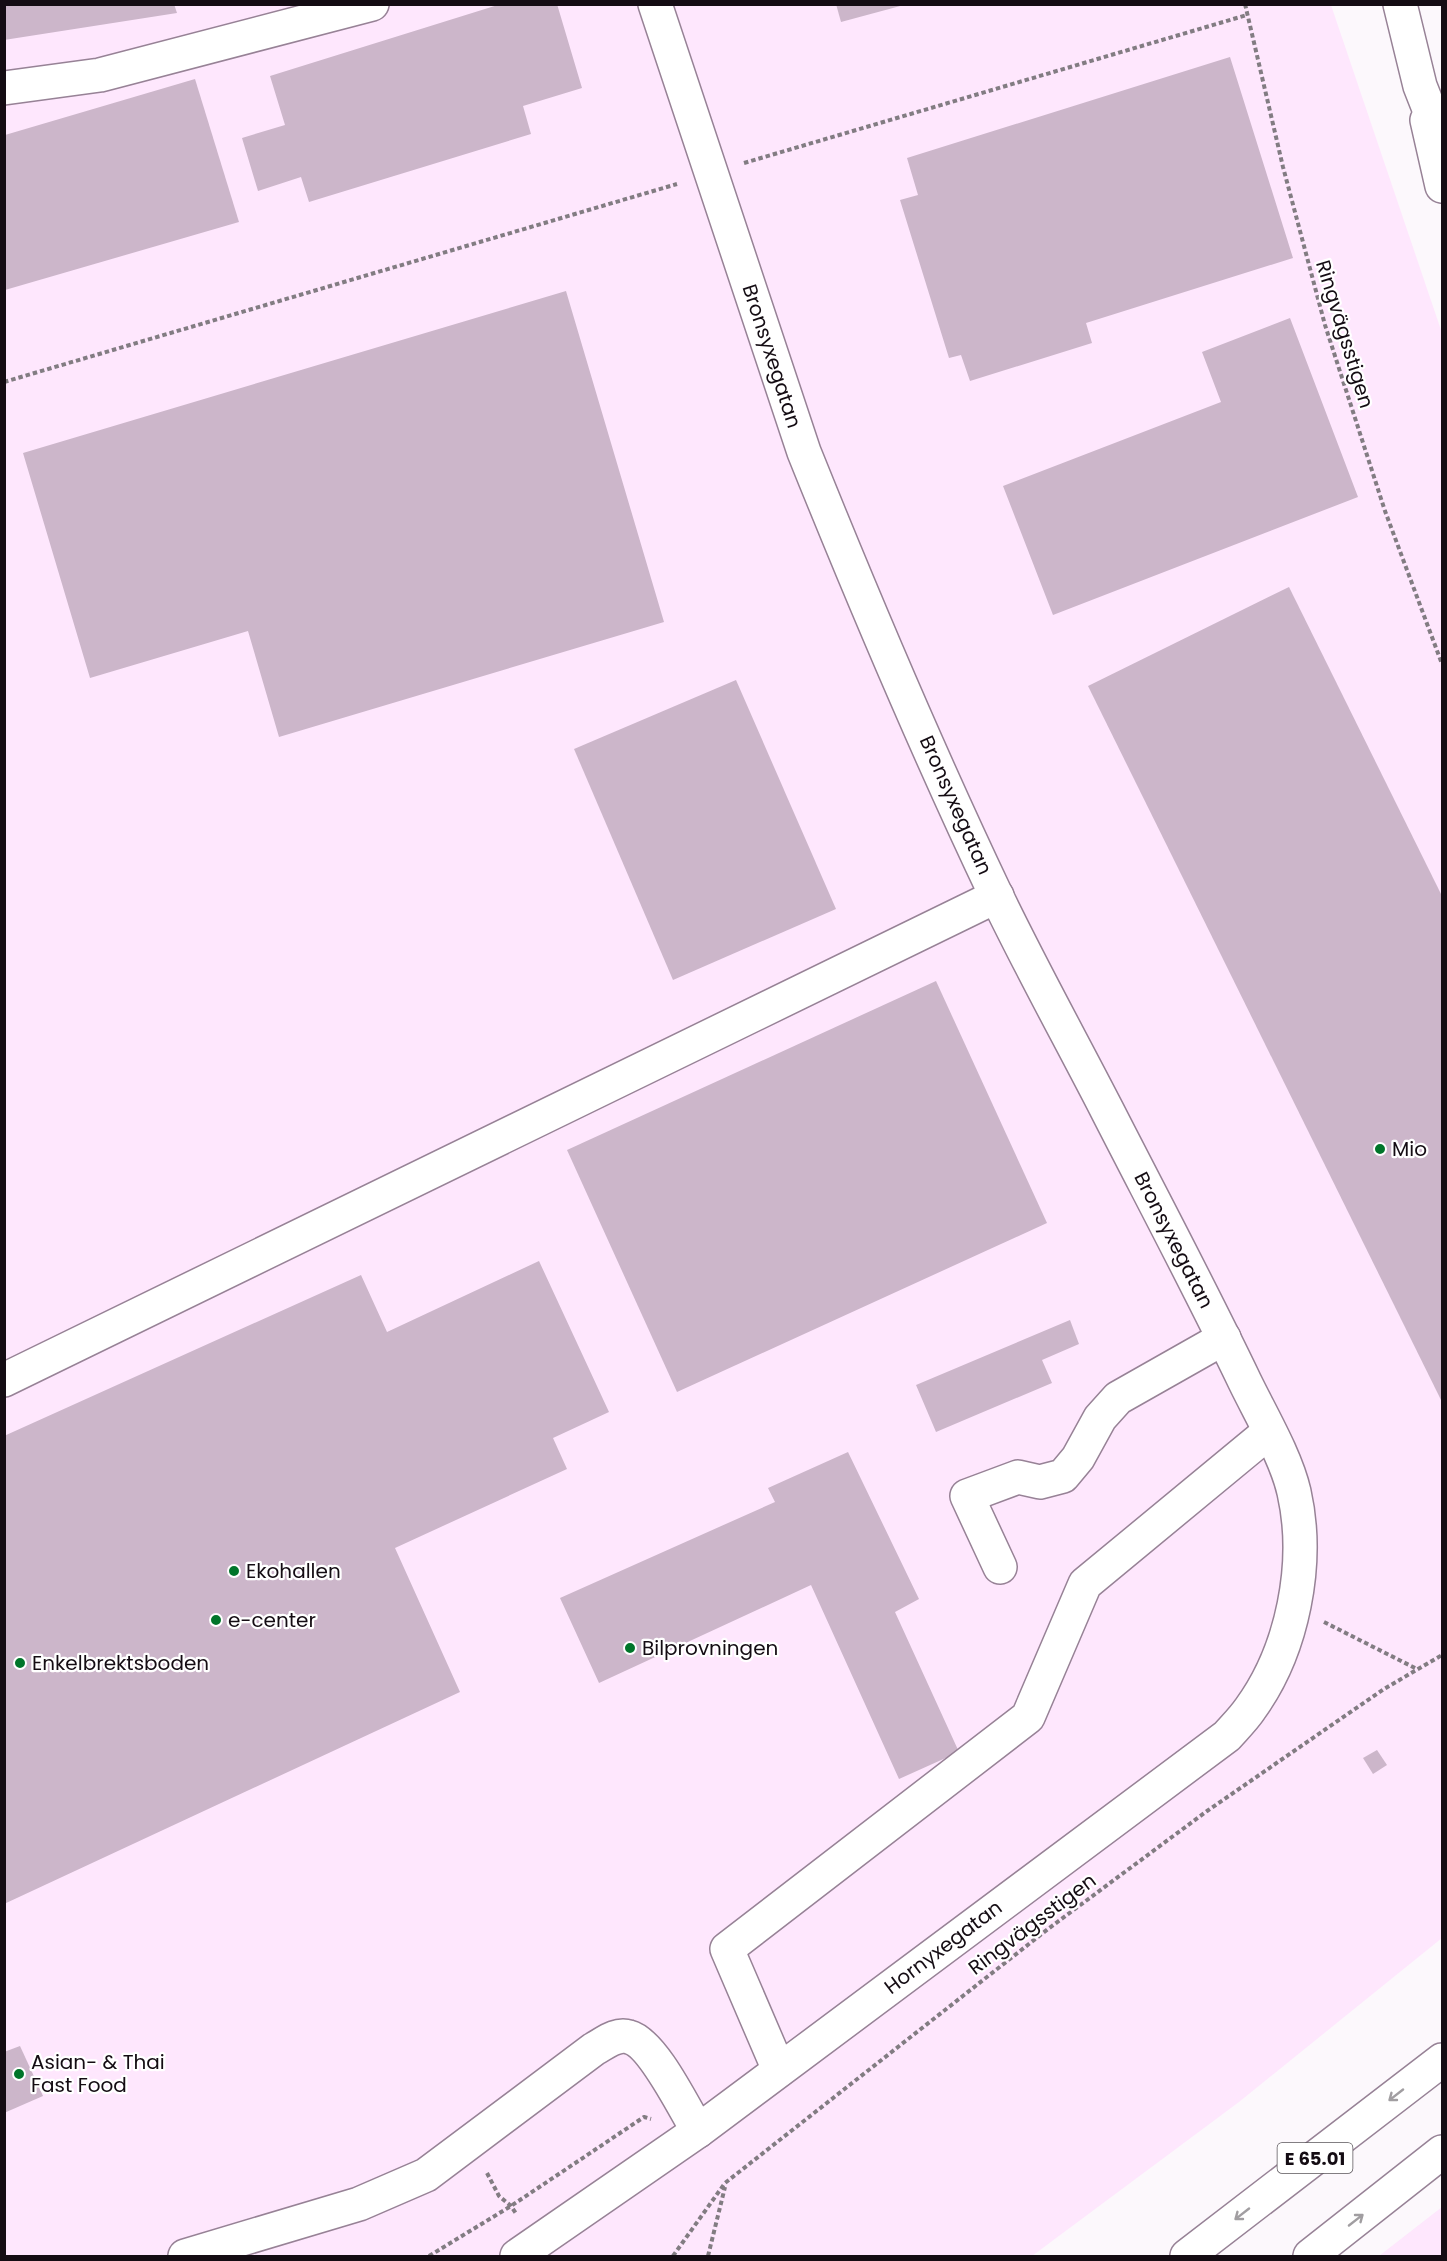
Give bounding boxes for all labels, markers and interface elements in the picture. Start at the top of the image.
street label: Ringvägsstigen [1309,257,1381,411]
street label: Bronsyxegatan [736,281,808,431]
street label: Bronsyxegatan [913,731,999,879]
place label: Mio [1392,1135,1427,1163]
marker: Mio [1373,1142,1387,1156]
street label: Bronsyxegatan [1128,1167,1220,1313]
place label: Ekohallen [246,1557,341,1585]
marker: Ekohallen [227,1564,241,1578]
place label: e-center [228,1606,316,1634]
marker: e-center [209,1613,223,1627]
place label: Bilprovningen [642,1634,778,1662]
marker: Bilprovningen [623,1641,637,1655]
place label: Enkelbrektsboden [32,1649,209,1677]
marker: Enkelbrektsboden [13,1656,27,1670]
street label: Ringvägsstigen [962,1867,1102,1981]
street label: Hornyxegatan [878,1893,1008,2001]
place label: Asian- & Thai Fast Food [31,2048,165,2099]
marker: Asian- & Thai Fast Food [12,2067,26,2081]
one-way arrow [1388,2089,1404,2102]
road number: E 65.01 [1278,2143,1352,2173]
one-way arrow [1234,2208,1250,2221]
one-way arrow [1347,2214,1363,2227]

